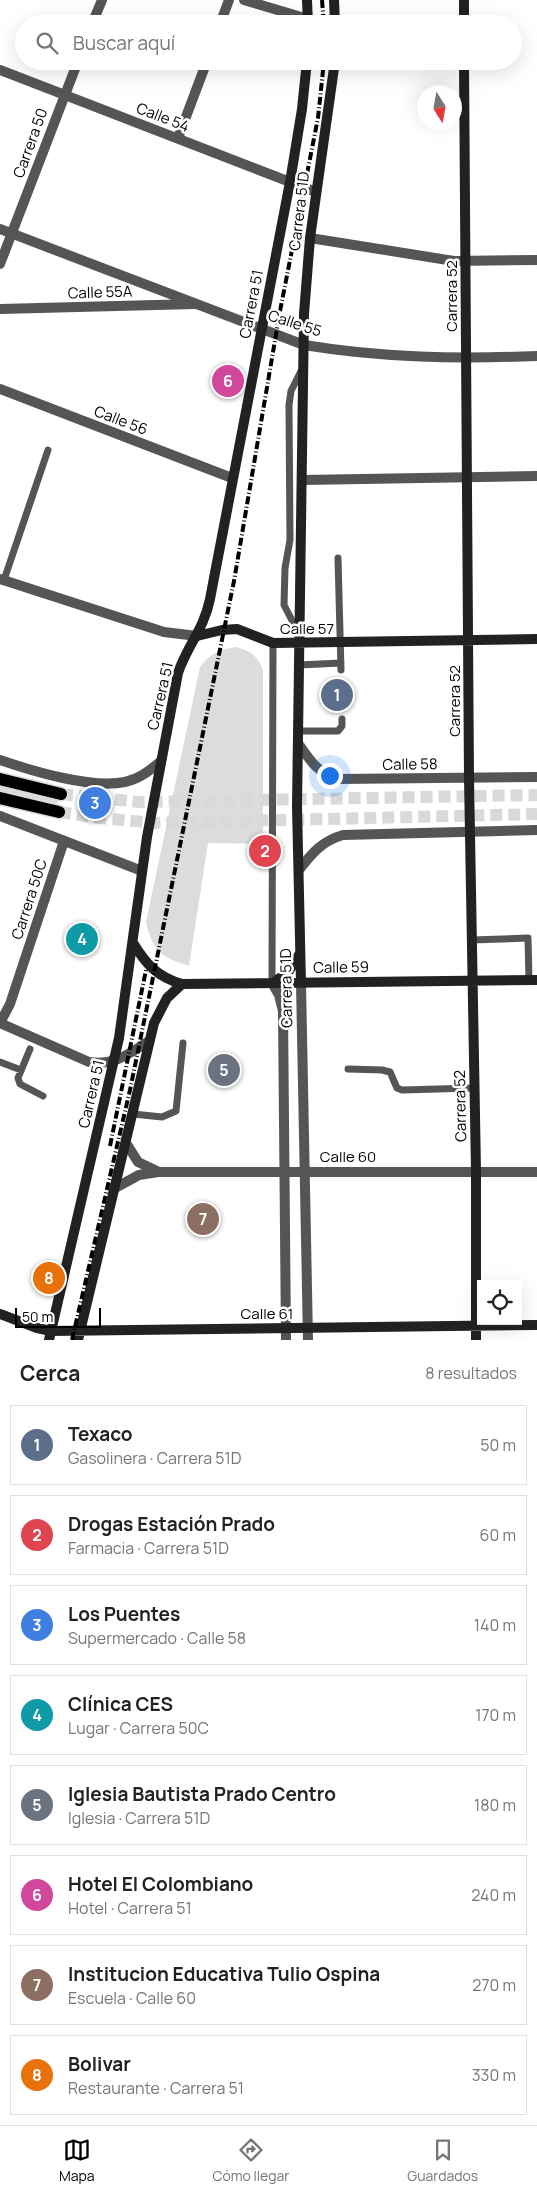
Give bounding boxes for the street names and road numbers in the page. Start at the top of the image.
street label: Calle 54 [133,97,193,137]
street label: Carrera 50 [8,105,52,181]
street label: Carrera 51D [284,170,314,252]
street label: Carrera 52 [441,260,462,332]
street label: Carrera 51 [234,268,268,340]
street label: Calle 55A [67,280,133,304]
street label: Calle 55 [266,304,324,342]
street label: Calle 56 [91,400,151,440]
street label: Calle 57 [280,618,334,639]
street label: Carrera 51 [142,660,178,732]
street label: Carrera 52 [444,665,465,737]
street label: Calle 58 [382,753,438,775]
street label: Carrera 50C [6,856,52,942]
street label: Carrera 51D [275,948,297,1028]
street label: Calle 59 [313,956,369,978]
street label: Carrera 51 [73,1058,109,1130]
street label: Carrera 52 [449,1070,471,1142]
street label: Calle 60 [320,1146,376,1167]
street label: Calle 61 [241,1303,293,1324]

